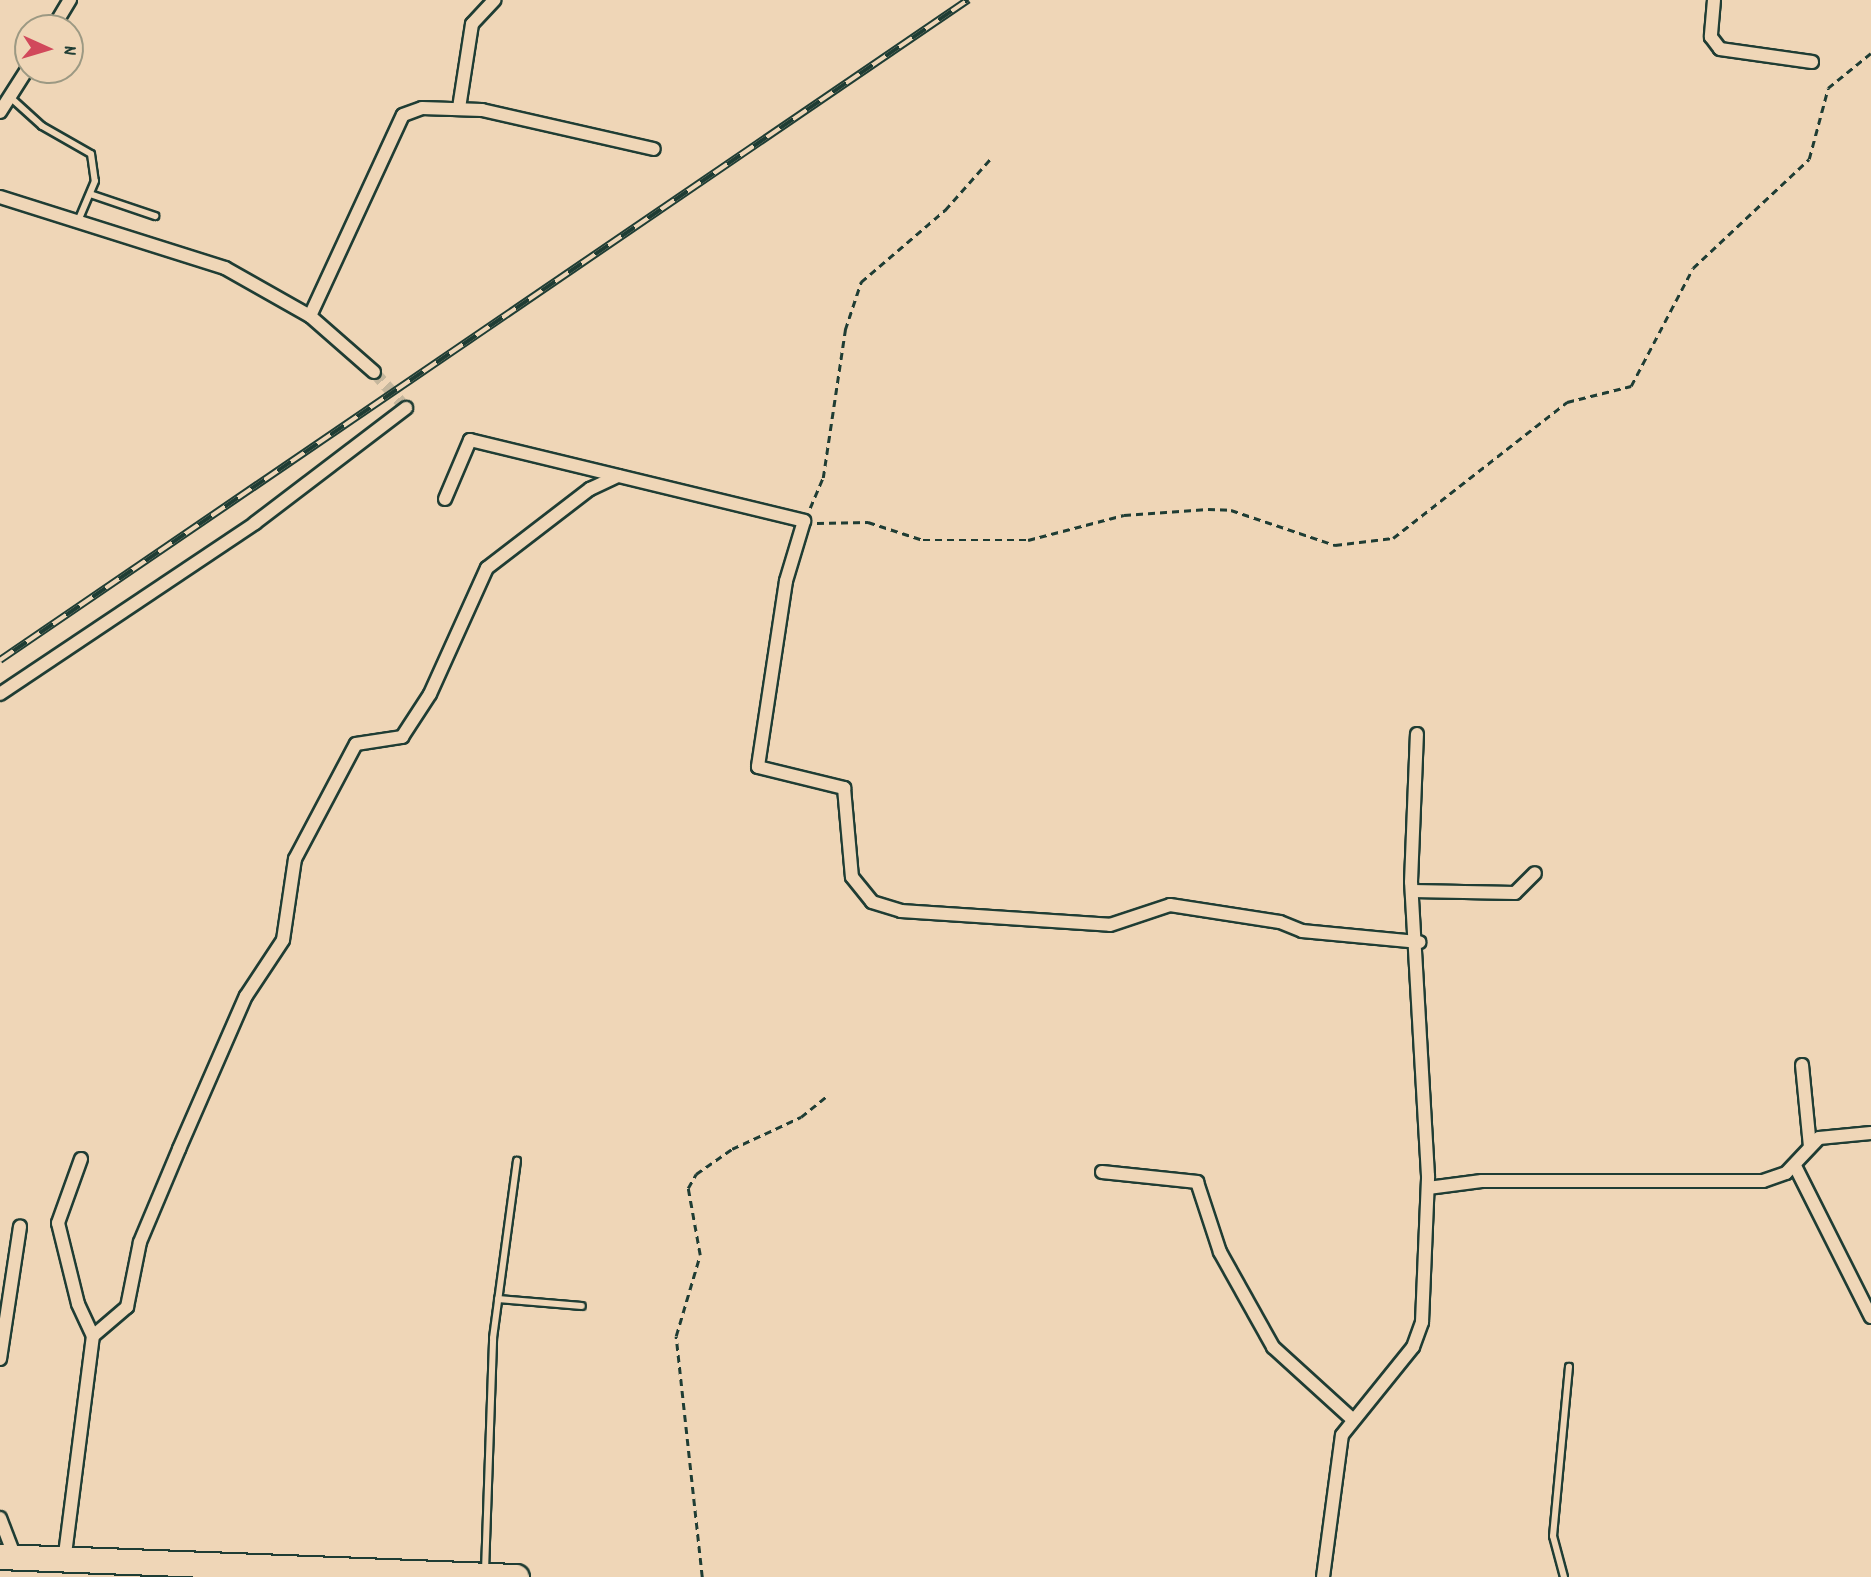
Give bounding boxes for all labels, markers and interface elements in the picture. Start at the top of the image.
north arrow [14,14,84,84]
text: N [55,45,82,56]

